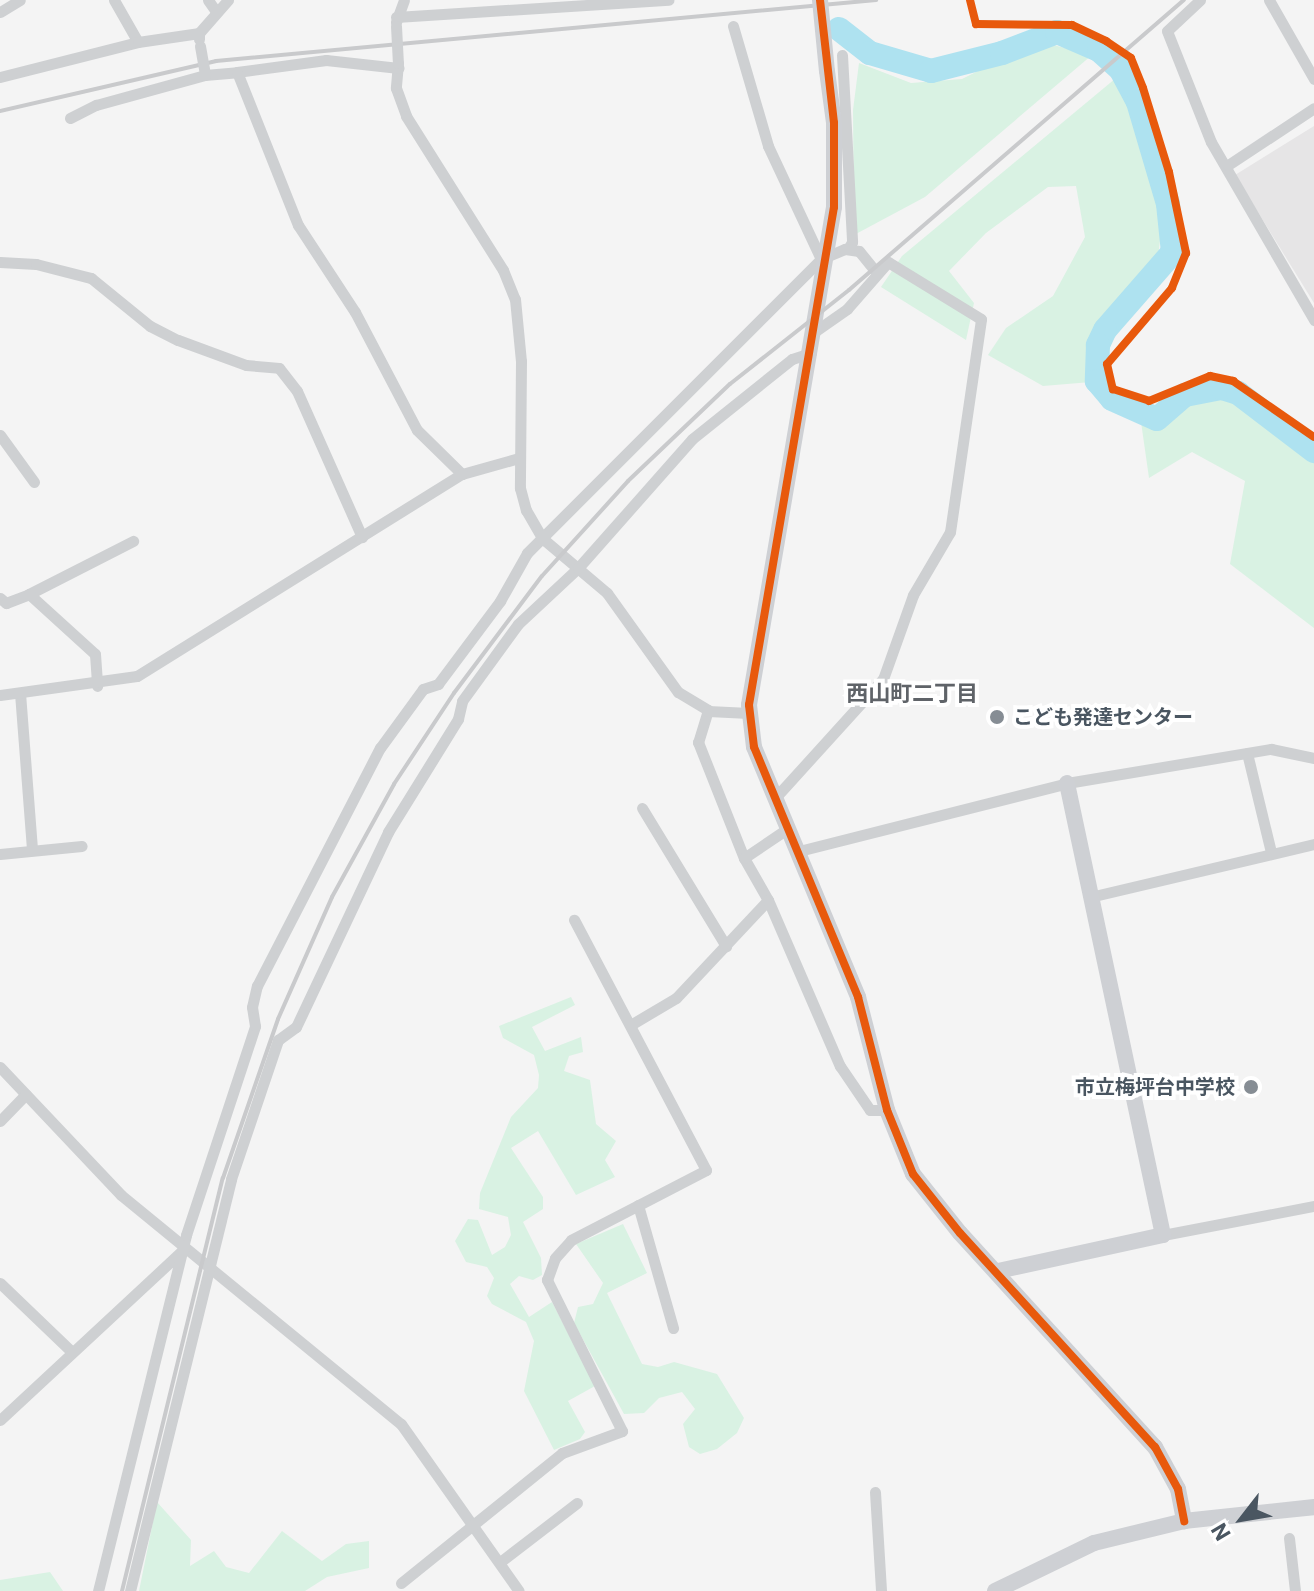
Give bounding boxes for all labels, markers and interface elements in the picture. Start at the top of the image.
district label: 西山町二丁目 [846,681,978,707]
place label: こども発達センター [1013,705,1193,729]
marker: こども発達センター [988,708,1006,726]
place label: 市立梅坪台中学校 [1075,1075,1235,1099]
marker: 市立梅坪台中学校 [1242,1078,1260,1096]
north arrow [1202,1479,1282,1559]
text: N [1206,1519,1236,1545]

